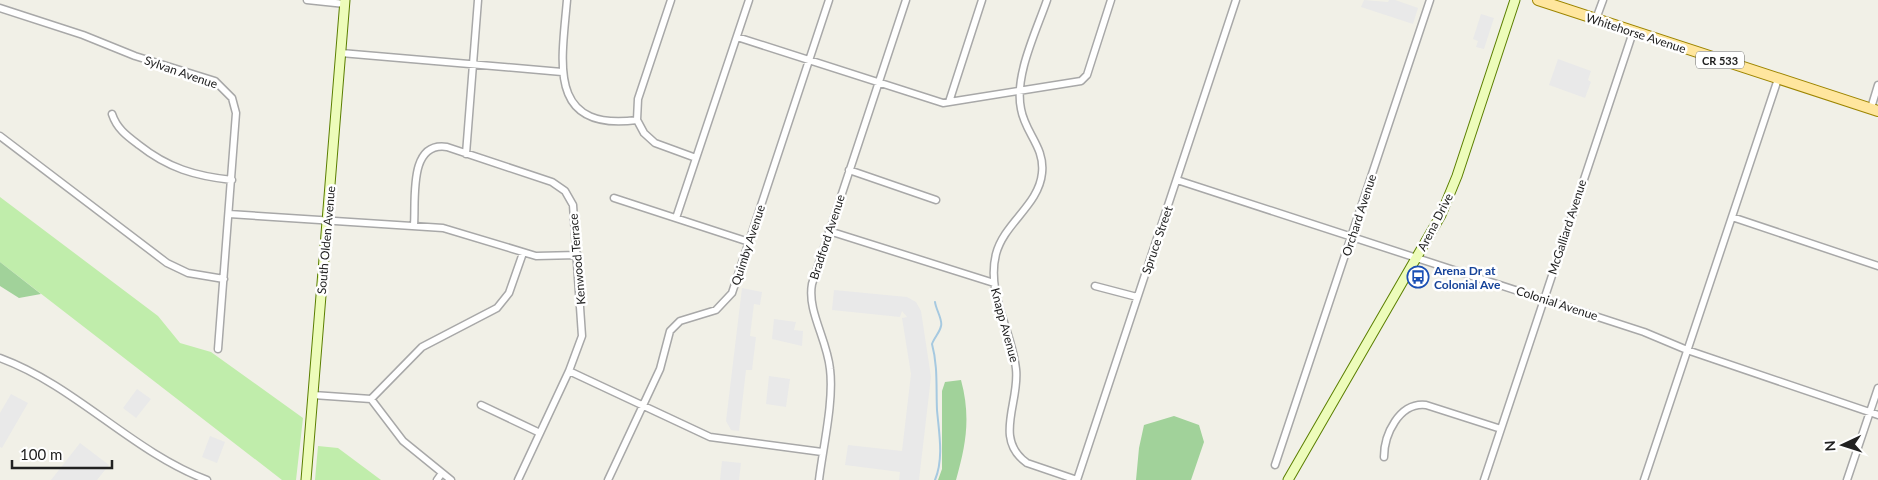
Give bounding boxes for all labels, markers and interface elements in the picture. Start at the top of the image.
street label: Whitehorse Avenue [1584,10,1688,56]
street label: Sylvan Avenue [142,52,220,92]
road number: CR 533 [1696,52,1744,68]
street label: Orchard Avenue [1339,172,1379,258]
street label: McGalliard Avenue [1545,178,1589,276]
street label: South Olden Avenue [314,185,338,295]
street label: Arena Drive [1414,191,1456,253]
street label: Bradford Avenue [806,193,848,281]
street label: Quimby Avenue [728,203,768,287]
street label: Spruce Street [1138,203,1176,276]
street label: Kenwood Terrace [566,213,588,305]
place label: Arena Dr at Colonial Ave [1433,263,1501,292]
bus stop icon: Arena Dr at Colonial Ave [1406,265,1430,289]
street label: Colonial Avenue [1514,283,1600,323]
street label: Knapp Avenue [988,286,1022,364]
north arrow [1818,420,1868,470]
scale bar [12,438,112,470]
text: N [1821,440,1838,452]
text: 100 m [20,445,62,463]

